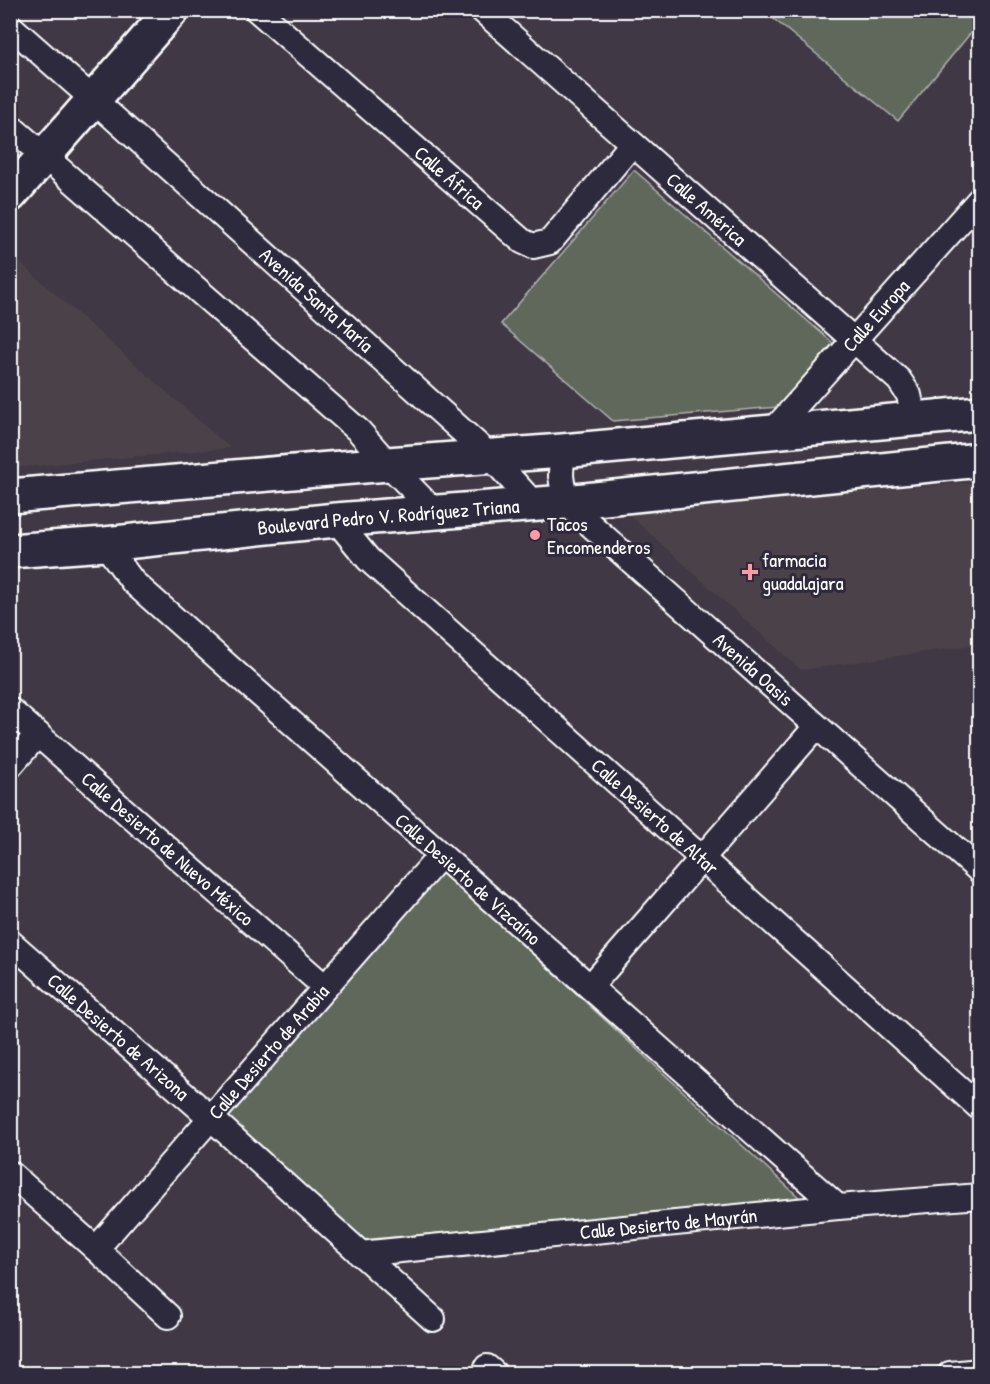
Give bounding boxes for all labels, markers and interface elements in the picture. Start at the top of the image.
street label: Calle África [409,139,490,215]
street label: Calle América [661,166,753,252]
street label: Avenida Santa María [254,241,380,358]
street label: Calle Europa [836,273,915,357]
street label: Boulevard Pedro V. Rodríguez Triana [256,492,521,541]
place label: Tacos Encomenderos [547,510,651,560]
marker: Tacos Encomenderos [528,528,542,542]
place label: farmacia guadalajara [762,546,844,596]
marker: farmacia guadalajara [743,565,757,579]
street label: Avenida Oasis [708,626,799,712]
street label: Calle Desierto de Altar [586,752,725,881]
street label: Calle Desierto de Nuevo México [76,765,260,932]
street label: Calle Desierto de Vizcaíno [390,807,547,951]
street label: Calle Desierto de Arizona [42,967,196,1106]
street label: Calle Desierto de Arabia [202,978,335,1125]
street label: Calle Desierto de Mayrán [579,1201,758,1245]

